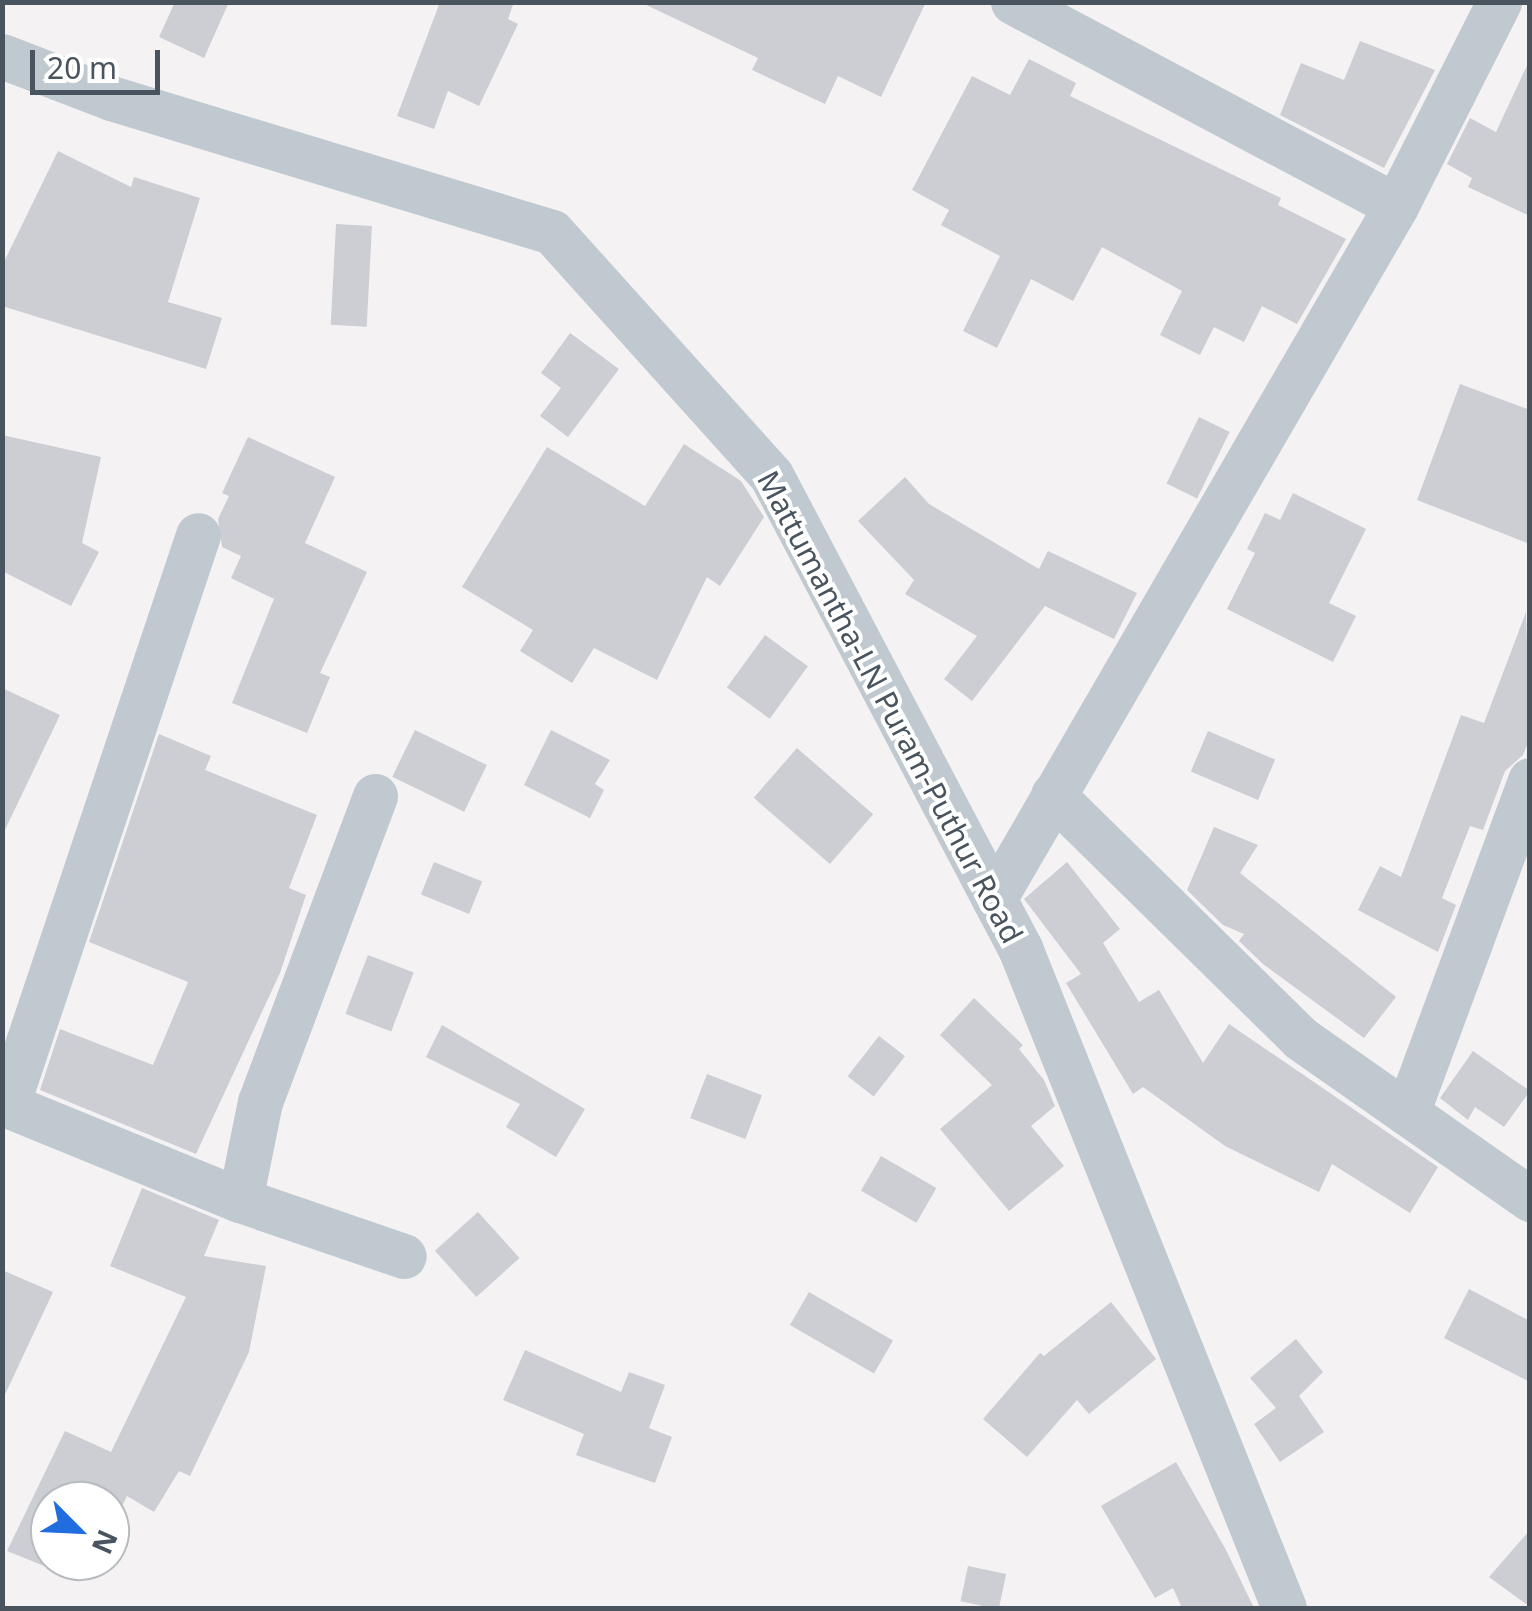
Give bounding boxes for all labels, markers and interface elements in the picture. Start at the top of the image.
scale bar [35,30,165,92]
text: 20 m [47,47,117,88]
street label: Mattumantha-LN Puram-Puthur Road [750,465,1030,949]
north arrow [30,1481,130,1581]
text: N [84,1524,128,1561]

